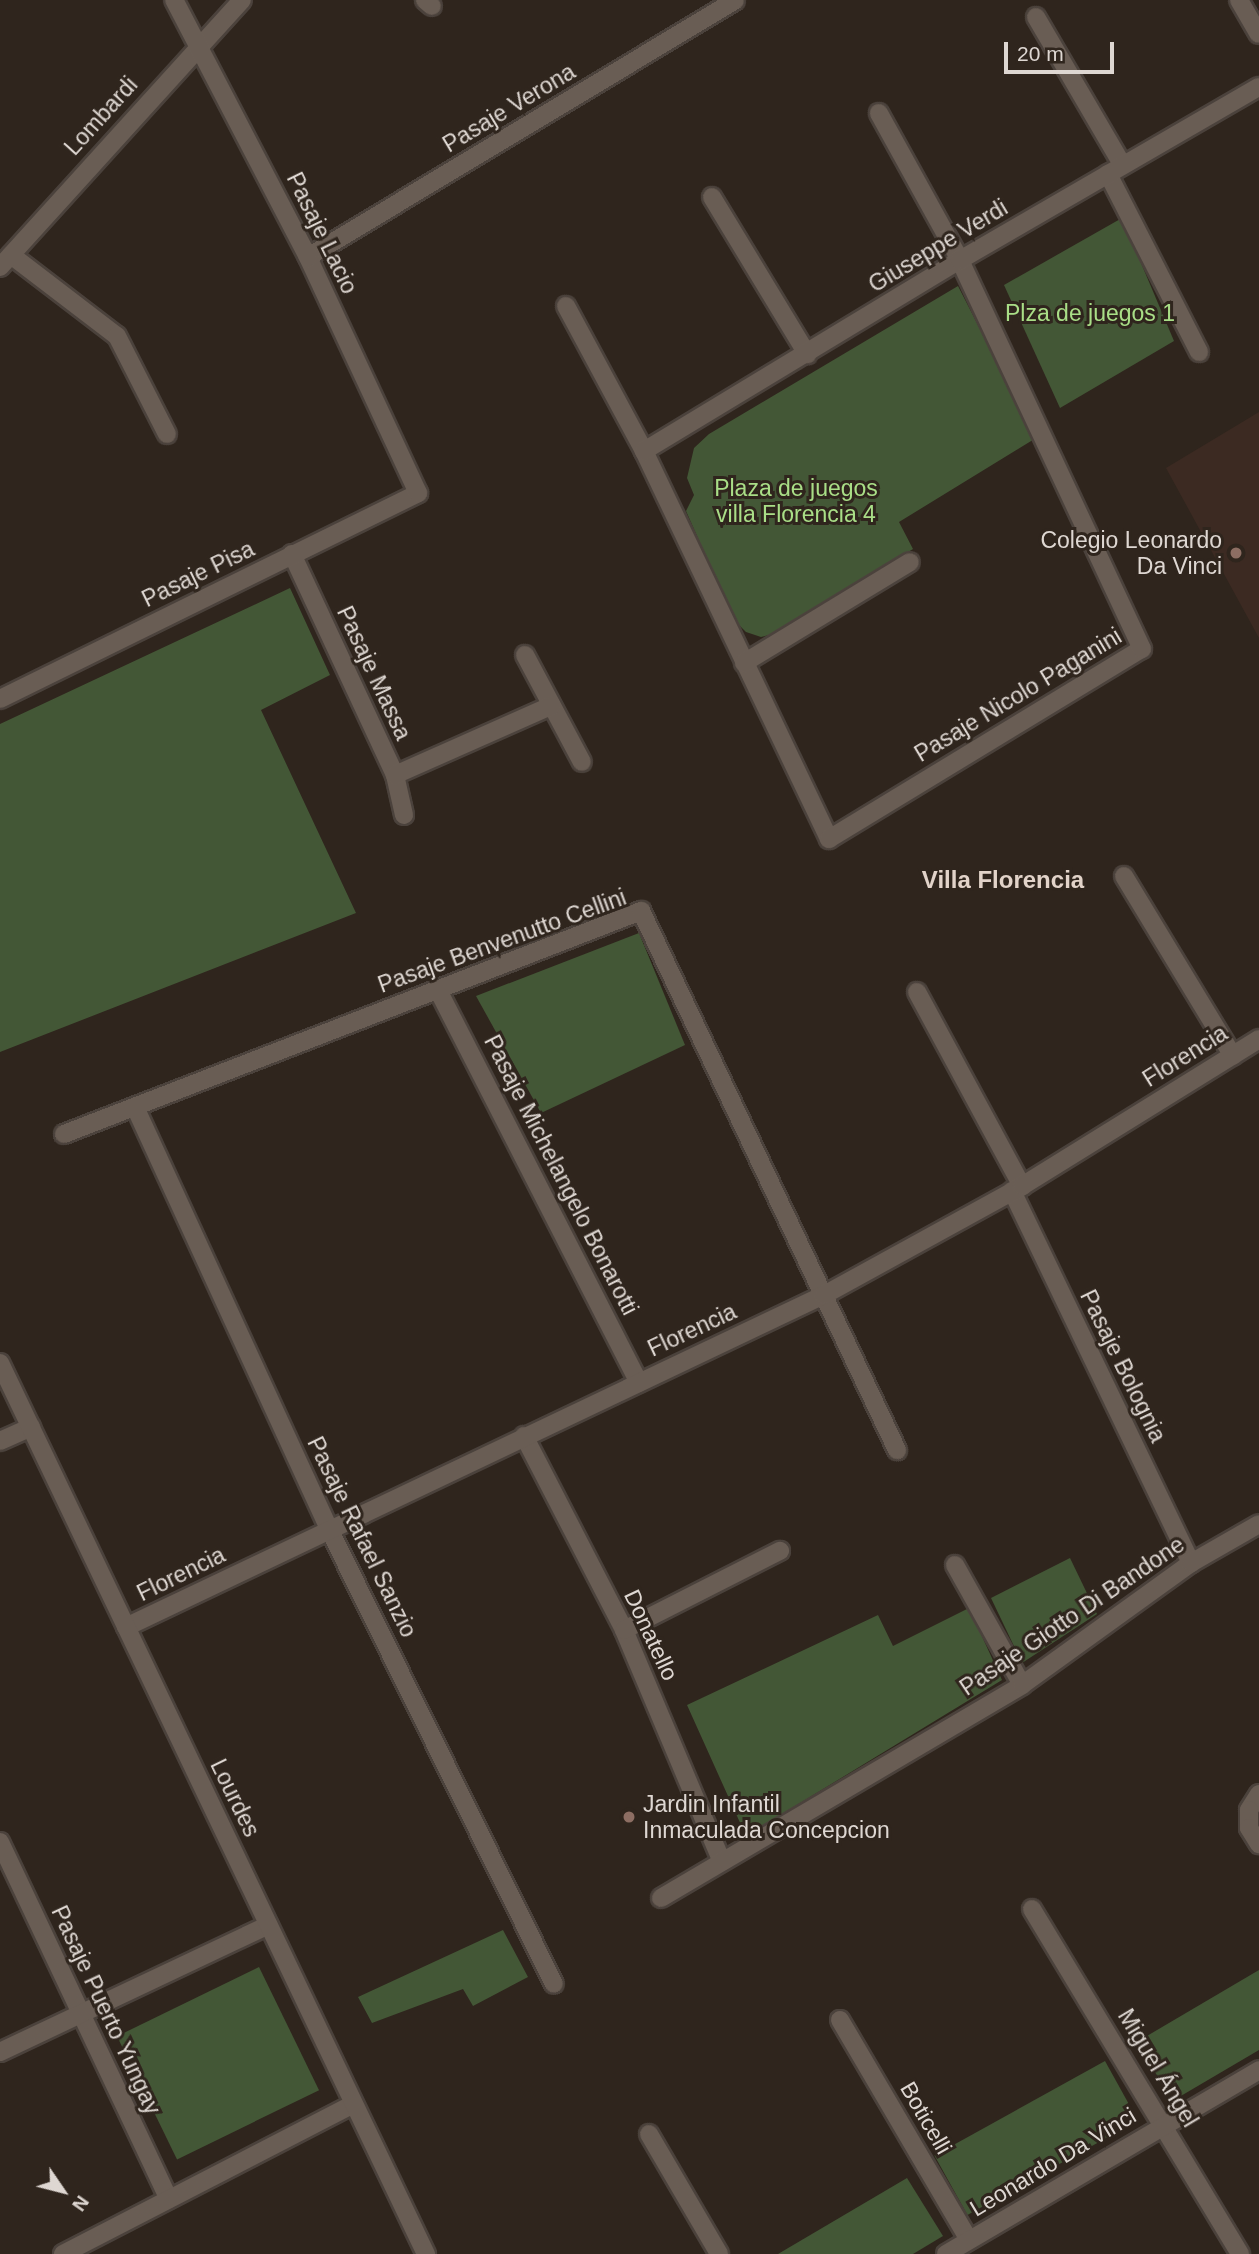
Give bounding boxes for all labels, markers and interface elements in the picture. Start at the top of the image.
scale bar [1007,28,1117,72]
text: 20 m [1017,42,1064,65]
street label: Pasaje Verona [438,58,580,158]
street label: Lombardi [59,71,143,161]
street label: Pasaje Lacio [281,168,363,298]
street label: Giuseppe Verdi [863,194,1013,298]
park label: Plza de juegos 1 [1005,299,1175,327]
park label: Plaza de juegos villa Florencia 4 [714,474,878,528]
place label: Colegio Leonardo Da Vinci [1040,526,1222,580]
street label: Pasaje Pisa [137,535,259,613]
marker: Colegio Leonardo Da Vinci [1228,545,1244,561]
street label: Pasaje Massa [331,602,417,744]
street label: Pasaje Nicolo Paganini [910,622,1126,768]
district label: Villa Florencia [922,866,1084,894]
street label: Pasaje Benvenutto Cellini [374,883,630,999]
street label: Florencia [1138,1019,1232,1093]
street label: Pasaje Michelangelo Bonarotti [478,1030,644,1320]
street label: Pasaje Bolognia [1074,1285,1172,1447]
street label: Florencia [643,1298,741,1362]
street label: Pasaje Rafael Sanzio [301,1432,423,1642]
street label: Pasaje Giotto Di Bandone [955,1531,1189,1701]
street label: Florencia [132,1541,230,1607]
street label: Donatello [618,1585,684,1685]
street label: Lourdes [204,1755,266,1841]
place label: Jardin Infantil Inmaculada Concepcion [643,1790,890,1844]
marker: Jardin Infantil Inmaculada Concepcion [621,1809,637,1825]
street label: Pasaje Puerto Yungay [45,1901,167,2119]
street label: Miguel Ángel [1112,2004,1204,2132]
street label: Boticelli [894,2077,958,2159]
street label: Leonardo Da Vinci [965,2102,1141,2222]
north arrow [28,2156,98,2226]
text: N [68,2192,93,2215]

